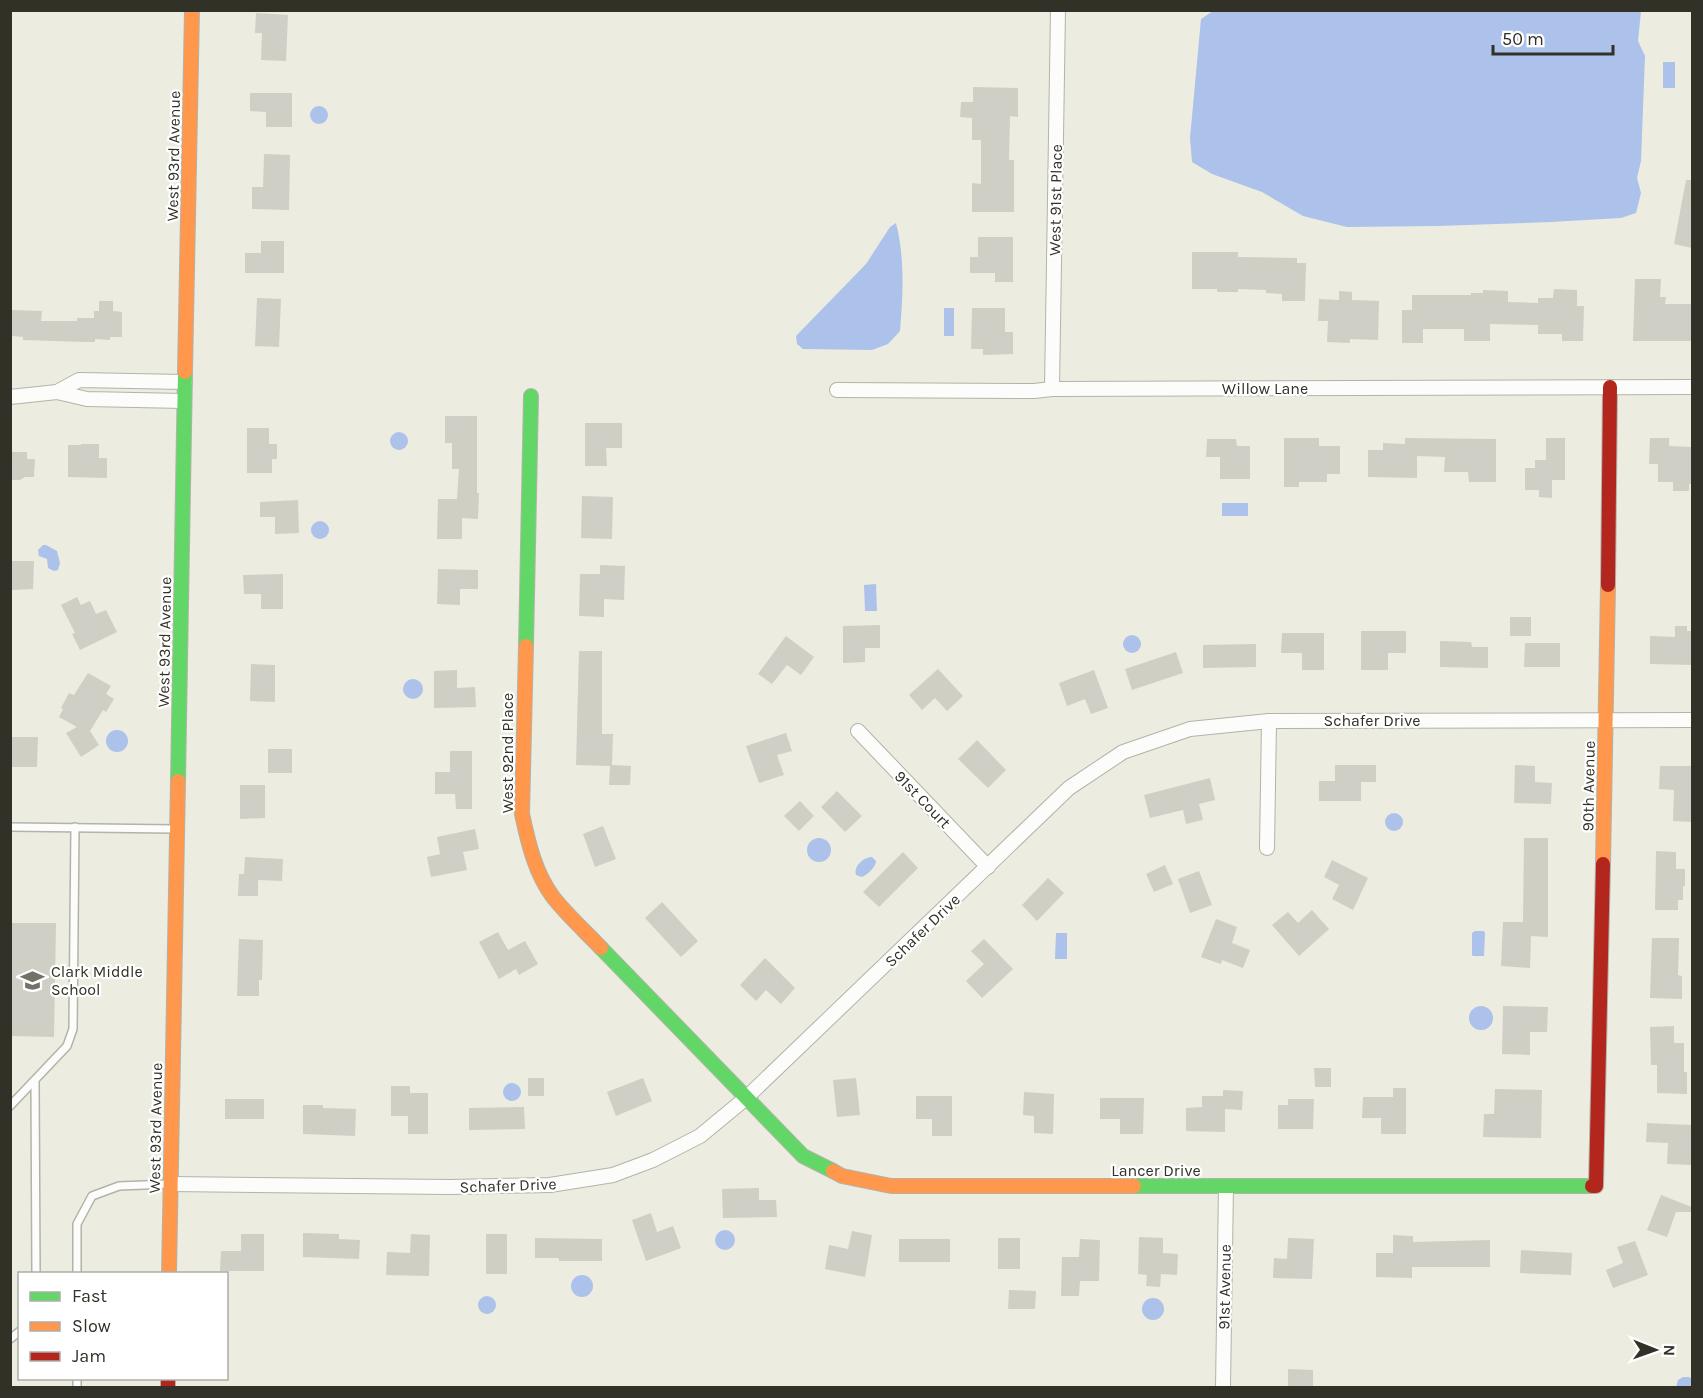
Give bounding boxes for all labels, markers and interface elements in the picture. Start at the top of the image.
scale bar [1493,18,1613,56]
text: 50 m [1502,28,1544,50]
street label: West 93rd Avenue [163,91,184,222]
street label: West 91st Place [1045,144,1066,256]
street label: Willow Lane [1222,379,1308,398]
street label: West 93rd Avenue [154,577,175,708]
street label: West 92nd Place [498,693,517,813]
street label: Schafer Drive [1323,711,1421,730]
street label: 90th Avenue [1578,740,1599,832]
street label: 91st Court [891,767,955,832]
street label: Schafer Drive [881,890,964,971]
place label: Clark Middle School [51,962,143,999]
school or university icon: Clark Middle School [20,967,46,993]
street label: West 93rd Avenue [145,1063,166,1194]
street label: Lancer Drive [1111,1161,1201,1180]
street label: Schafer Drive [459,1174,557,1197]
street label: 91st Avenue [1214,1244,1235,1330]
legend [18,1272,228,1380]
text: Fast [72,1285,107,1307]
text: Slow [72,1315,111,1337]
north arrow [1625,1320,1685,1380]
text: N [1660,1344,1679,1356]
text: Jam [72,1345,106,1367]

